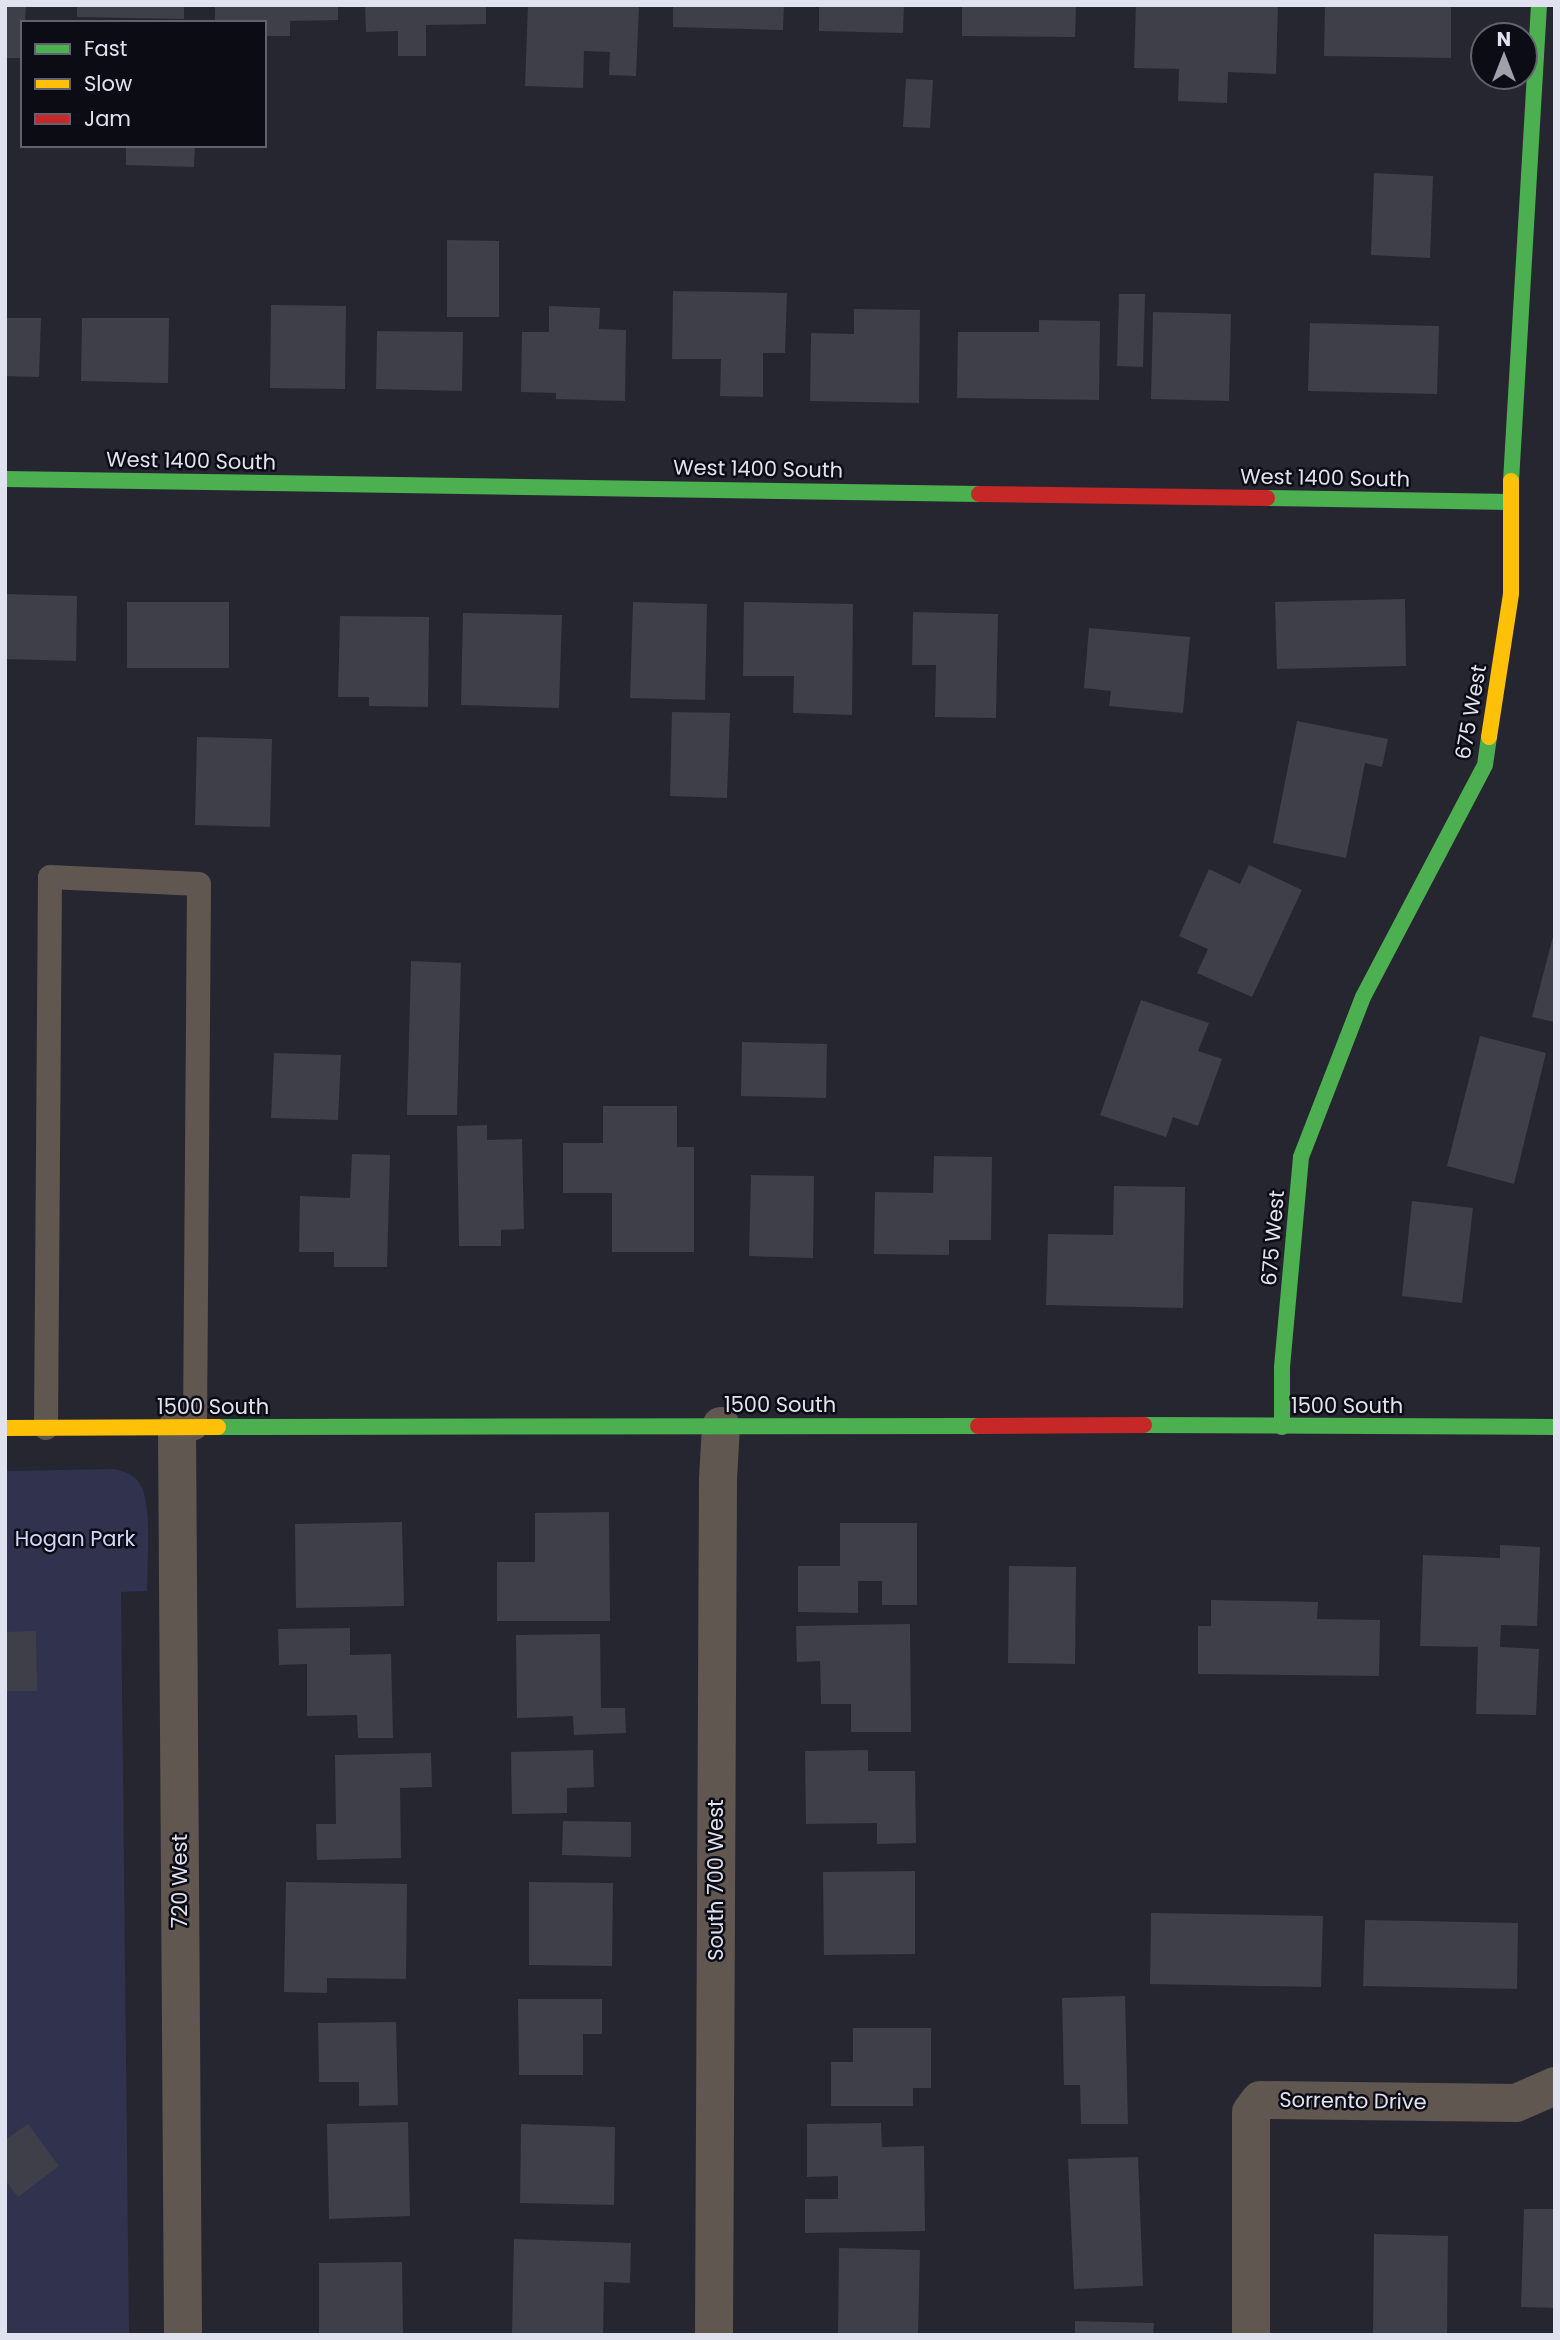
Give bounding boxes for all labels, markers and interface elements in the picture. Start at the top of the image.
legend [21,21,266,147]
north arrow [1469,21,1539,91]
text: N [1497,26,1511,53]
text: Fast [84,34,127,63]
text: Slow [84,69,132,98]
text: Jam [84,104,131,133]
street label: West 1400 South [106,445,276,476]
street label: West 1400 South [673,453,843,484]
street label: West 1400 South [1240,462,1410,493]
street label: 675 West [1448,662,1493,762]
street label: 675 West [1254,1189,1291,1287]
street label: 1500 South [724,1390,836,1419]
street label: 1500 South [1291,1391,1403,1420]
street label: 1500 South [157,1392,269,1421]
park label: Hogan Park [15,1524,135,1553]
street label: South 700 West [701,1799,730,1961]
street label: 720 West [165,1834,194,1928]
street label: Sorrento Drive [1279,2085,1427,2116]

